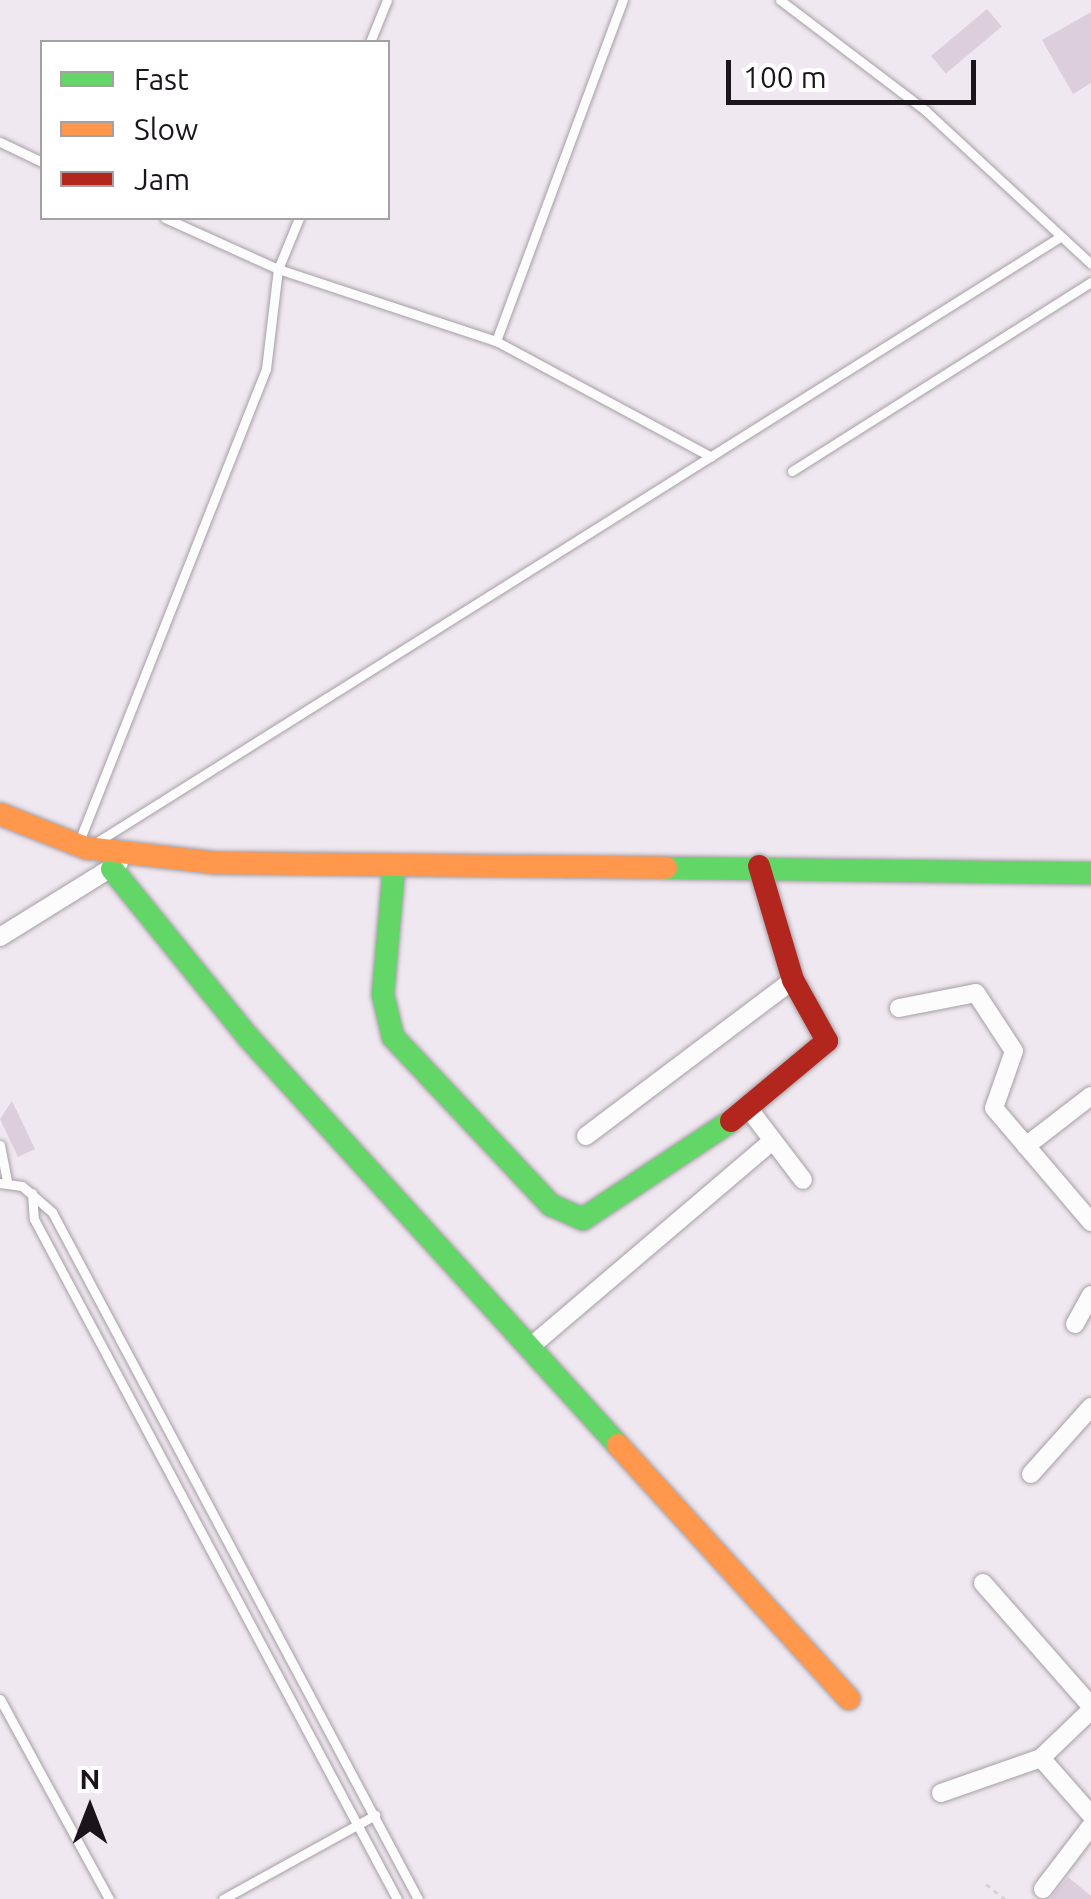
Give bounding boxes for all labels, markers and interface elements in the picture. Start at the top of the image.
legend [40,40,390,220]
scale bar [731,40,981,102]
text: 100 m [743,60,827,94]
text: Fast [134,62,189,96]
text: Slow [134,112,198,146]
text: Jam [134,162,190,196]
north arrow [40,1759,140,1859]
text: N [80,1763,100,1794]

